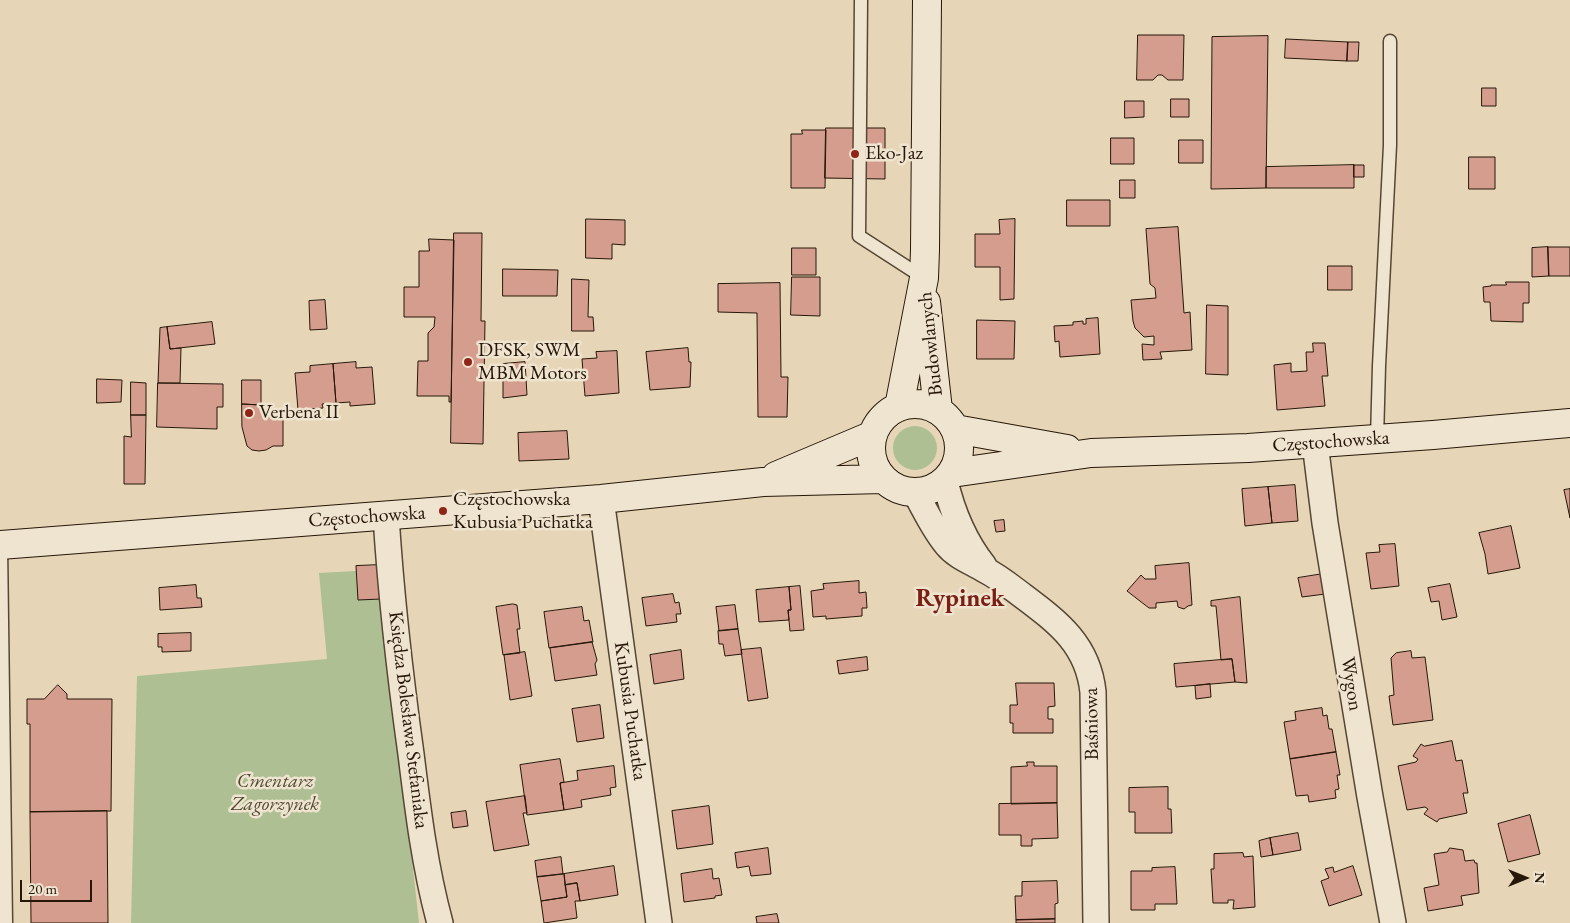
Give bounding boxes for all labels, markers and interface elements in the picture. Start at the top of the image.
place label: Eko-Jaz [865,142,923,166]
marker: Eko-Jaz [849,148,861,160]
street label: Budowlanych [914,291,948,397]
place label: DFSK, SWM MBM Motors [478,339,587,386]
marker: DFSK, SWM MBM Motors [462,356,474,368]
place label: Verbena II [259,401,339,425]
marker: Verbena II [243,407,255,419]
street label: Częstochowska [1272,426,1390,458]
place label: Częstochowska Kubusia Puchatka [453,488,593,535]
street label: Częstochowska [308,501,426,533]
marker: Częstochowska Kubusia Puchatka [437,505,449,517]
district label: Rypinek [916,584,1004,614]
street label: Księdza Bolesława Stefaniaka [383,610,433,830]
street label: Kubusia Puchatka [608,640,652,782]
street label: Wygon [1335,655,1367,713]
street label: Baśniowa [1079,687,1105,761]
park label: Cmentarz Zagorzynek [231,770,319,817]
north arrow [1500,853,1550,903]
scale bar [22,870,95,902]
text: N [1531,872,1549,884]
text: 20 m [28,879,57,898]

